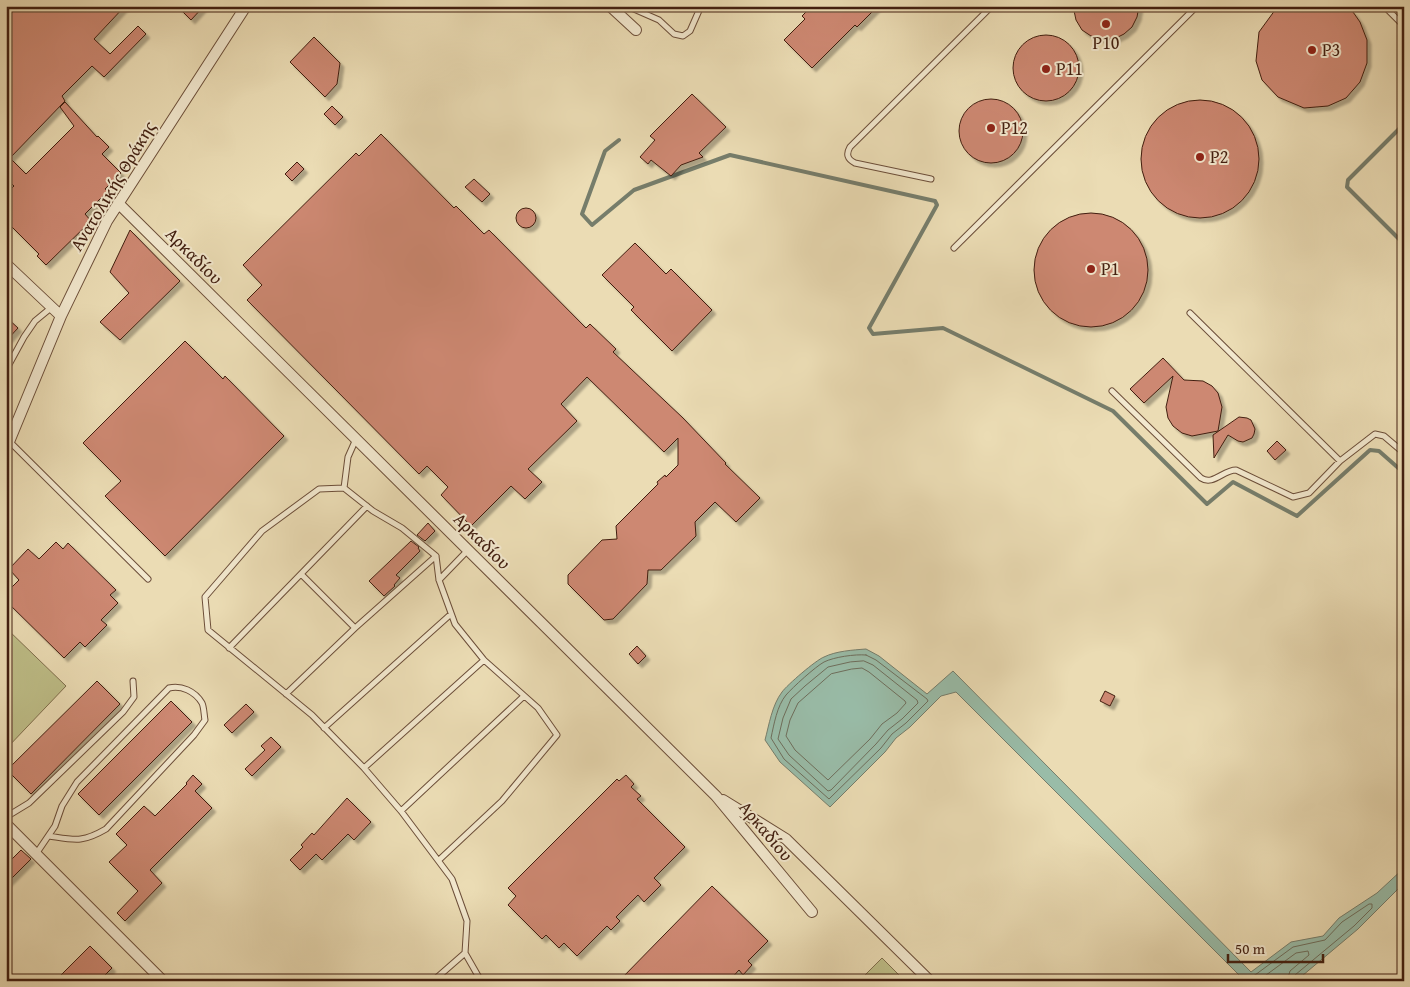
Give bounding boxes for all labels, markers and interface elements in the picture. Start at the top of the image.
marker: P10 [1100,18,1112,30]
place label: P10 [1092,29,1120,56]
place label: P3 [1322,36,1340,63]
marker: P3 [1306,44,1318,56]
place label: P11 [1056,55,1083,82]
marker: P11 [1040,63,1052,75]
place label: P12 [1001,114,1028,141]
street label: Ανατολικής Θράκης [63,115,162,256]
marker: P12 [985,122,997,134]
place label: P2 [1210,143,1228,170]
marker: P2 [1194,151,1206,163]
street label: Αρκαδίου [159,221,229,291]
place label: P1 [1101,255,1119,282]
marker: P1 [1085,263,1097,275]
street label: Αρκαδίου [447,506,517,576]
street label: Αρκαδίου [733,795,800,867]
scale bar [1228,932,1322,964]
text: 50 m [1235,938,1266,959]

